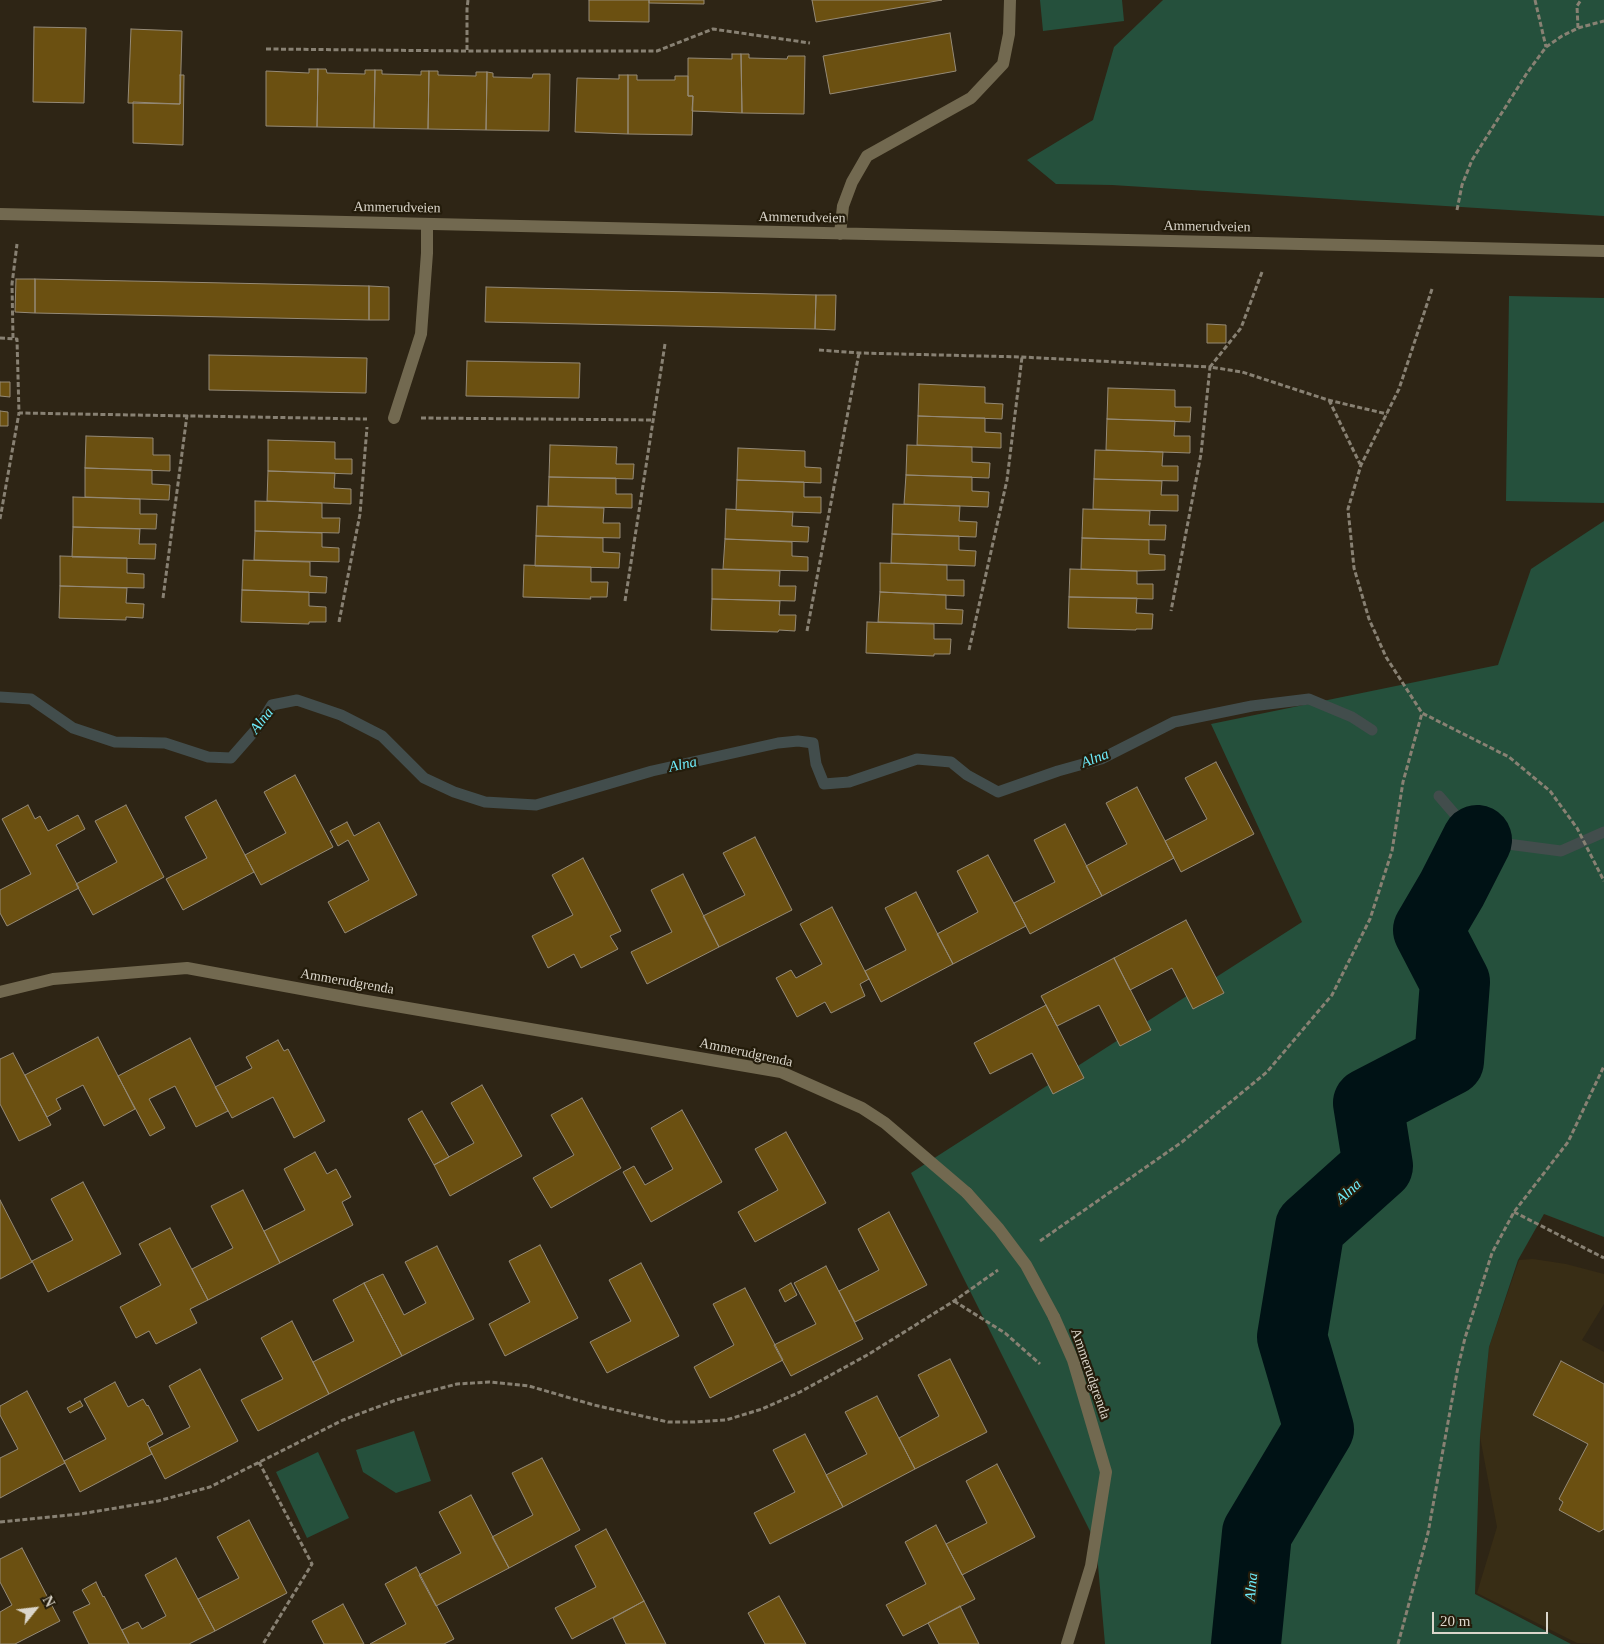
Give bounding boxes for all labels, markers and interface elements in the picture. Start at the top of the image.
street label: Ammerudveien [353,199,441,217]
street label: Ammerudveien [758,209,846,227]
street label: Ammerudveien [1163,218,1251,236]
water label: Alna [246,704,278,738]
water label: Alna [1079,746,1111,772]
water label: Alna [667,753,699,777]
street label: Ammerudgrenda [299,965,395,999]
street label: Ammerudgrenda [698,1035,794,1071]
water label: Alna [1332,1176,1366,1208]
street label: Ammerudgrenda [1067,1326,1113,1422]
water label: Alna [1242,1572,1262,1602]
north arrow [10,1584,60,1634]
text: N [40,1593,58,1610]
scale bar [1434,1602,1550,1634]
text: 20 m [1440,1613,1470,1629]

